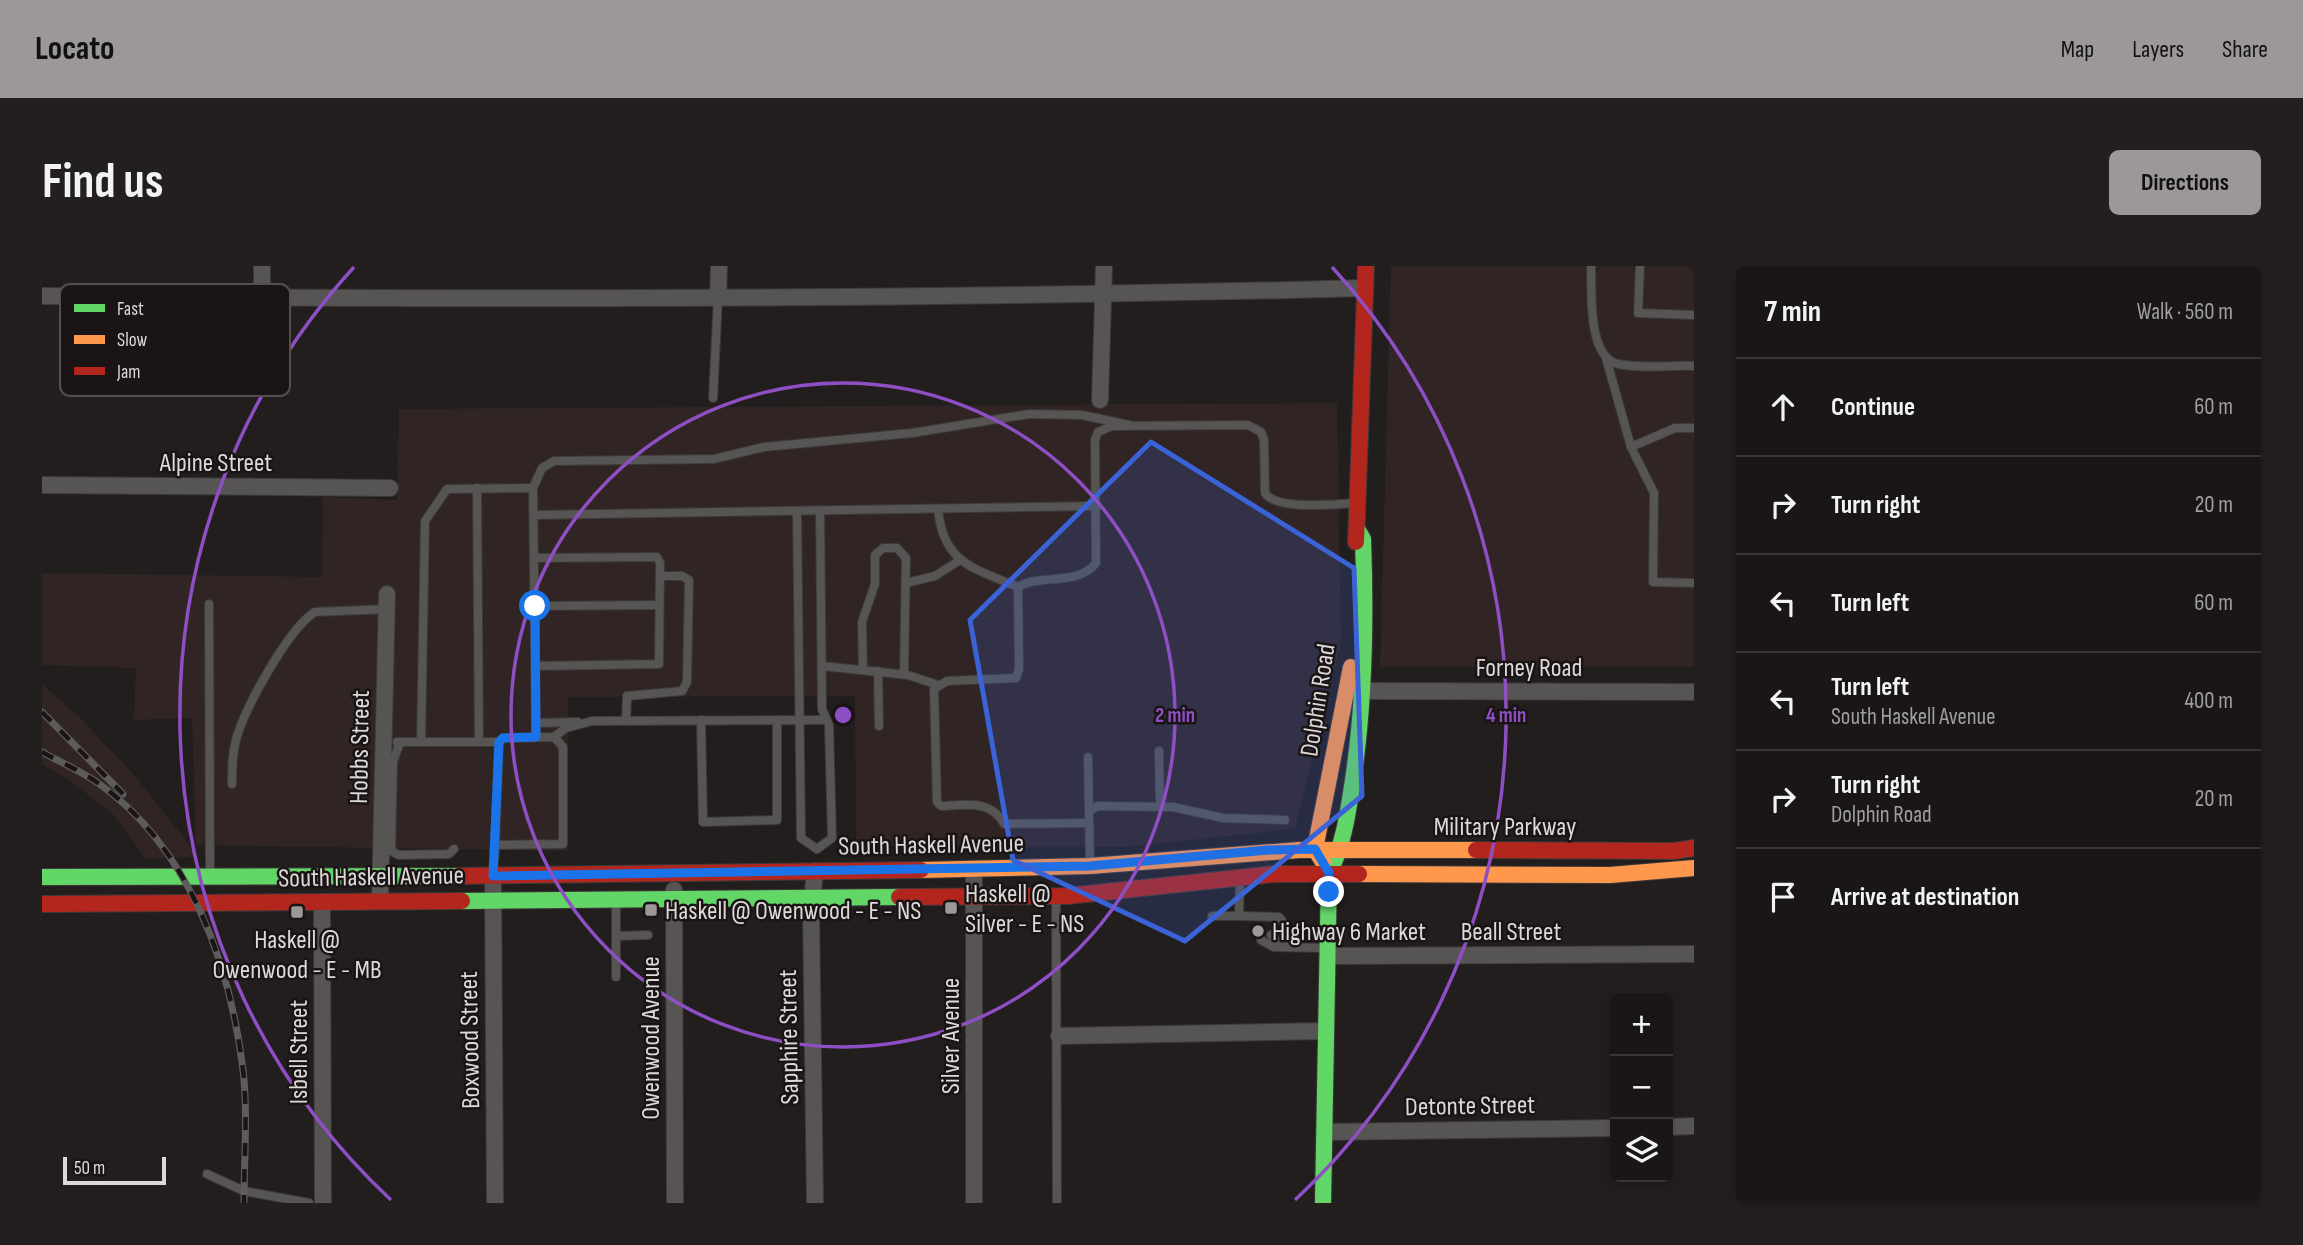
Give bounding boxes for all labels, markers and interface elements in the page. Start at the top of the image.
text: Locato [35,29,114,69]
text: Map [2061,35,2094,64]
text: Layers [2132,35,2184,64]
text: Share [2222,35,2268,64]
button: Directions [2109,150,2261,215]
text: Find us [42,153,164,212]
legend [60,284,290,396]
text: 7 min [1764,294,1821,330]
text: Fast [117,298,144,321]
text: Walk · 560 m [2137,298,2233,326]
text: Slow [117,329,147,352]
text: Jam [116,361,140,384]
icon: ahead [1764,388,1802,426]
text: Continue [1831,392,1915,423]
text: 60 m [2194,393,2233,421]
street label: Alpine Street [159,448,272,479]
icon: right [1764,486,1802,524]
text: Turn right [1831,490,1920,521]
text: 20 m [2195,491,2233,519]
icon: left [1764,584,1802,622]
text: Turn left [1831,588,1909,619]
text: 60 m [2194,589,2233,617]
route start [519,590,550,621]
street label: Dolphin Road [1294,642,1343,759]
street label: Forney Road [1476,653,1582,684]
text: Turn left [1831,672,1909,703]
icon: left [1764,682,1802,720]
text: 400 m [2184,687,2233,715]
street label: Hobbs Street [344,690,377,804]
centre of rings [831,703,855,727]
text: 2 min [1155,703,1195,728]
text: 4 min [1486,703,1526,728]
text: South Haskell Avenue [1831,703,1995,731]
text: Turn right [1831,770,1920,801]
icon: right [1764,780,1802,818]
text: 20 m [2195,785,2233,813]
text: Dolphin Road [1831,801,1932,829]
street label: Military Parkway [1434,812,1576,843]
street label: South Haskell Avenue [838,828,1024,863]
street label: South Haskell Avenue [278,860,464,895]
route end [1313,876,1344,907]
icon: arrive [1764,878,1802,916]
place label: Haskell @ Silver - E - NS [965,879,1084,940]
text: Arrive at destination [1831,882,2019,913]
place label: Haskell @ Owenwood - E - NS [665,896,921,927]
marker: Haskell @ Silver - E - NS [943,900,959,916]
marker: Haskell @ Owenwood - E - NS [643,902,659,918]
marker: Haskell @ Owenwood - E - MB [289,904,305,920]
place label: Highway 6 Market [1272,917,1426,948]
street label: Beall Street [1461,917,1561,948]
marker: Highway 6 Market [1250,923,1266,939]
place label: Haskell @ Owenwood - E - MB [212,925,382,986]
street label: Owenwood Avenue [636,956,667,1120]
street label: Sapphire Street [773,969,806,1105]
street label: Boxwood Street [454,971,487,1109]
street label: Silver Avenue [936,978,967,1094]
map controls [1610,993,1673,1182]
button: + [1610,993,1673,1056]
street label: Isbell Street [284,1000,315,1104]
button: − [1610,1056,1673,1119]
street label: Detonte Street [1405,1090,1535,1123]
button: layers [1610,1119,1673,1182]
scale bar [63,1154,166,1186]
text: 50 m [74,1157,105,1180]

